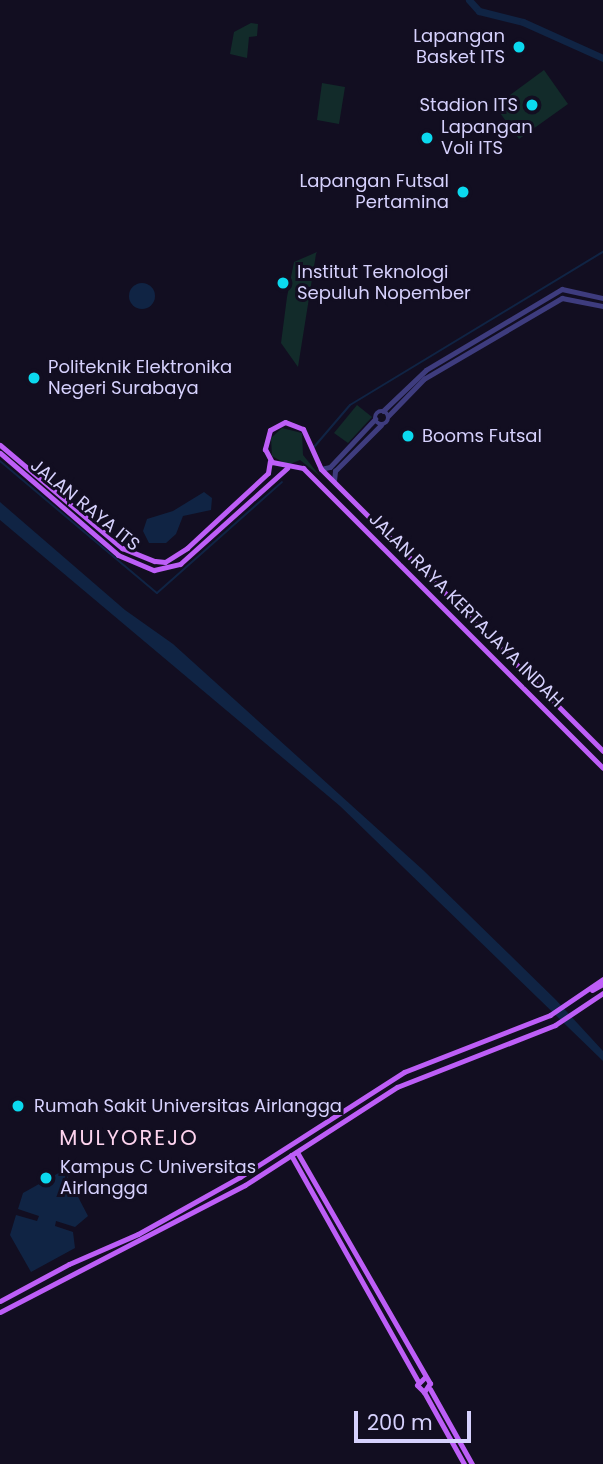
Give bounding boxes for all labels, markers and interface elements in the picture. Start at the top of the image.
place label: Lapangan Basket ITS [413,26,505,68]
marker: Lapangan Basket ITS [511,39,527,55]
place label: Stadion ITS [420,94,518,116]
marker: Stadion ITS [524,97,540,113]
place label: Lapangan Voli ITS [441,117,533,160]
marker: Lapangan Voli ITS [419,130,435,146]
place label: Lapangan Futsal Pertamina [299,171,449,214]
marker: Lapangan Futsal Pertamina [455,184,471,200]
place label: Institut Teknologi Sepuluh Nopember [297,262,471,304]
marker: Institut Teknologi Sepuluh Nopember [275,275,291,291]
place label: Politeknik Elektronika Negeri Surabaya [48,357,232,400]
marker: Politeknik Elektronika Negeri Surabaya [26,370,42,386]
place label: Booms Futsal [422,425,542,447]
marker: Booms Futsal [400,428,416,444]
street label: JALAN RAYA ITS [26,454,144,556]
street label: JALAN RAYA KERTAJAYA INDAH [364,508,568,712]
place label: Rumah Sakit Universitas Airlangga [34,1095,342,1117]
marker: Rumah Sakit Universitas Airlangga [8,1096,28,1116]
district label: MULYOREJO [60,1125,198,1151]
place label: Kampus C Universitas Airlangga [60,1157,256,1200]
marker: Kampus C Universitas Airlangga [38,1170,54,1186]
scale bar [358,1398,475,1442]
text: 200 m [367,1408,433,1437]

